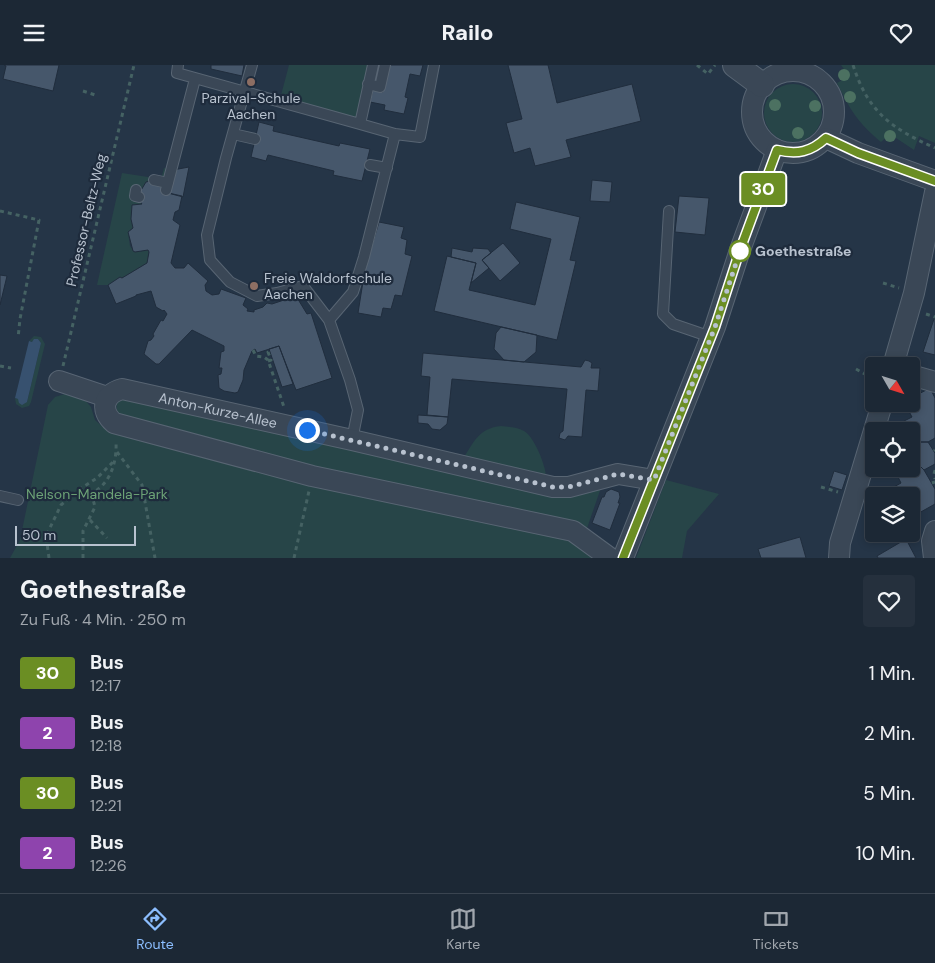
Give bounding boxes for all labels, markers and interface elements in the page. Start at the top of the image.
text: Railo [442,18,494,47]
icon: menu [20,19,48,47]
icon: heart [887,19,915,47]
marker: Parzival-Schule Aachen [245,76,257,88]
place label: Parzival-Schule Aachen [202,89,301,123]
street label: Professor-Beltz-Weg [62,152,110,288]
line badge: 30 [740,173,786,205]
text: 30 [751,177,775,201]
marker: Goethestraße [729,240,751,262]
place label: Goethestraße [755,242,851,260]
place label: Freie Waldorfschule Aachen [264,269,392,303]
marker: Freie Waldorfschule Aachen [248,280,260,292]
north arrow [865,357,920,413]
map controls [865,357,920,542]
street label: Anton-Kurze-Allee [157,388,279,432]
your location [295,418,320,443]
button: locate [865,422,920,477]
park label: Nelson-Mandela-Park [26,485,168,503]
button: layers [865,487,920,542]
scale bar [15,523,136,546]
text: 50 m [22,526,56,544]
text: Goethestraße [20,574,186,605]
button: heart [863,575,915,627]
text: Zu Fuß · 4 Min. · 250 m [20,609,186,630]
text: Bus [90,650,124,675]
text: 30 [36,661,59,685]
text: 1 Min. [869,661,915,686]
text: 12:17 [90,675,121,696]
text: Bus [90,710,124,735]
text: 2 [42,721,53,745]
text: 2 Min. [864,721,915,746]
text: 12:18 [90,735,122,756]
text: Bus [90,770,124,795]
text: 30 [36,781,59,805]
text: 5 Min. [863,781,915,806]
text: 12:21 [90,795,122,816]
text: Bus [90,830,124,855]
text: 2 [42,841,53,865]
text: 10 Min. [856,841,915,866]
text: 12:26 [90,855,127,876]
tab: Route [136,905,174,953]
tab: Karte [446,905,480,953]
tab: Tickets [753,905,799,953]

